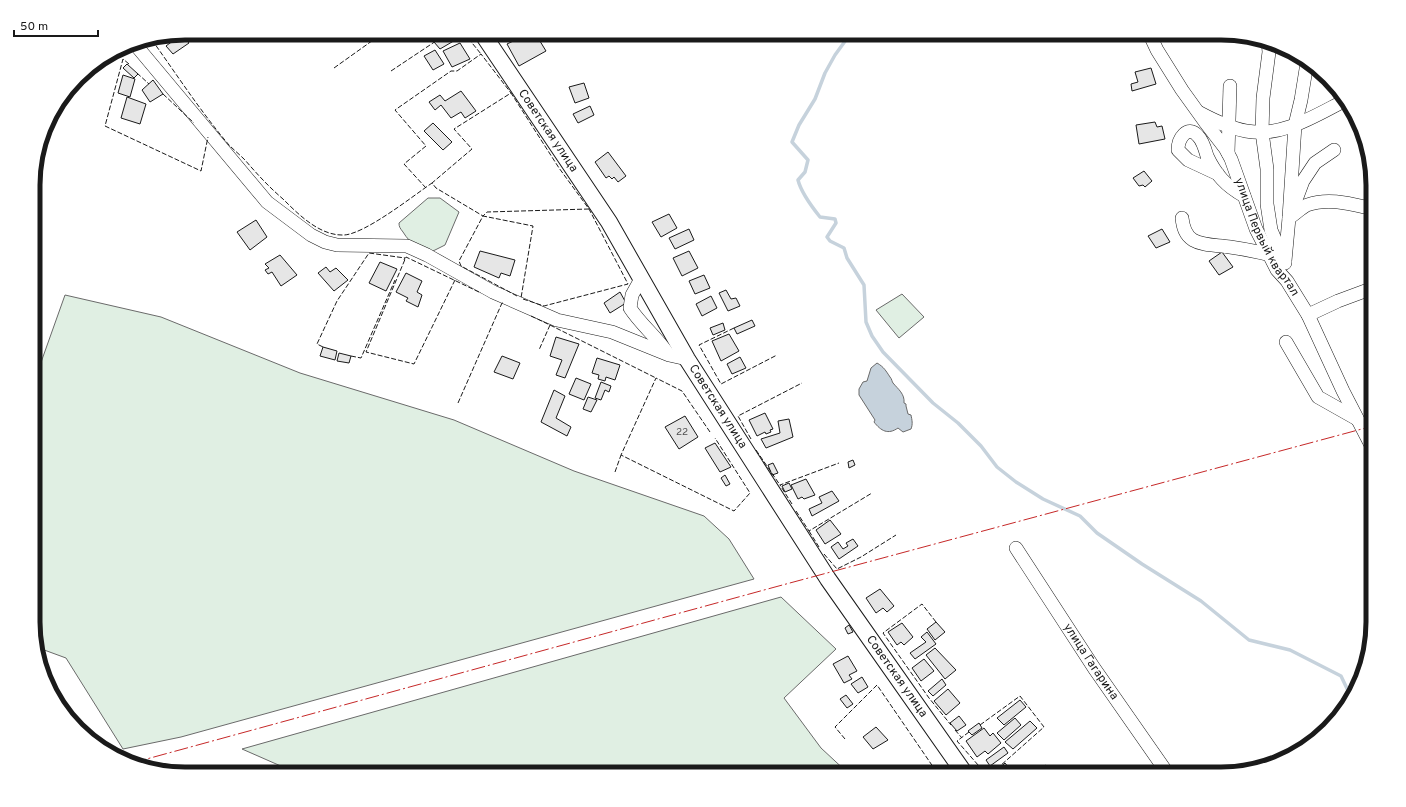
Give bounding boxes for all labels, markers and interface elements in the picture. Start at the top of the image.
scale bar [14,12,98,38]
text: 50 m [20,19,48,35]
street label: Советская улица [514,86,581,176]
street label: улица Первый квартал [1230,176,1303,299]
street label: Советская улица [685,362,750,452]
house number: 22 [676,426,688,439]
street label: улица Гагарина [1059,620,1122,703]
street label: Советская улица [862,632,931,721]

